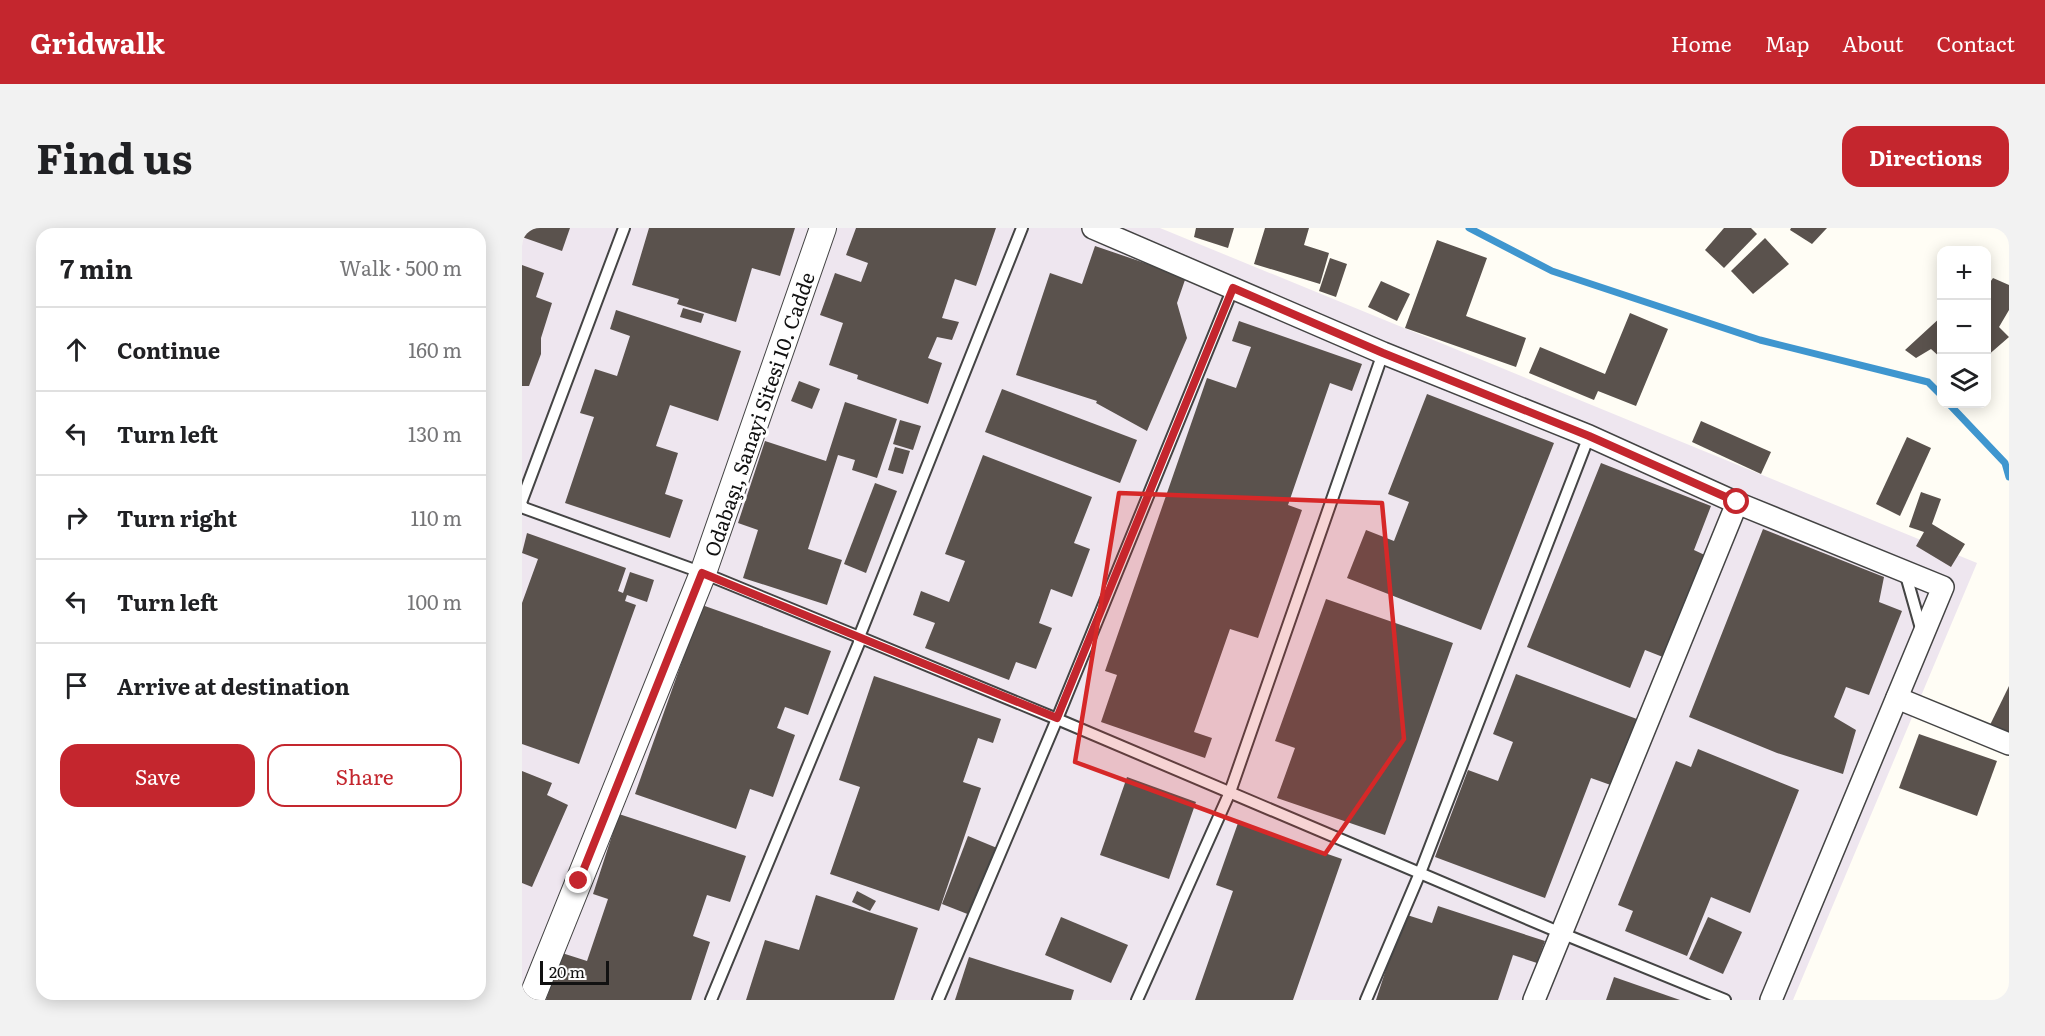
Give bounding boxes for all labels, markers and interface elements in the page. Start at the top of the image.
text: Gridwalk [30,21,165,63]
text: Home [1671,27,1732,58]
text: Map [1765,27,1809,58]
text: About [1842,27,1904,58]
text: Contact [1937,27,2015,58]
text: Find us [36,125,193,187]
button: Directions [1842,126,2009,187]
map controls [1937,246,1991,408]
button: + [1937,246,1991,300]
text: 7 min [60,248,133,287]
text: Walk · 500 m [339,252,462,282]
street label: Odabaşı, Sanayi Sitesi 10. Cadde [695,268,821,560]
button: − [1937,300,1991,354]
icon: ahead [60,333,93,366]
text: Continue [117,333,220,366]
text: 160 m [408,334,462,364]
button: layers [1937,354,1991,408]
icon: left [60,417,93,450]
text: Turn left [117,417,218,450]
text: 130 m [408,418,462,448]
route start [1723,488,1749,514]
icon: right [60,501,93,534]
text: Turn right [117,501,237,534]
text: 110 m [411,502,462,532]
icon: left [60,585,93,618]
text: Turn left [117,585,218,618]
text: 100 m [407,586,462,616]
icon: arrive [60,669,93,702]
text: Arrive at destination [117,669,350,702]
button: Save [60,744,255,807]
button: Share [267,744,462,807]
route end [565,867,591,893]
scale bar [540,958,609,986]
text: 20 m [549,959,585,983]

